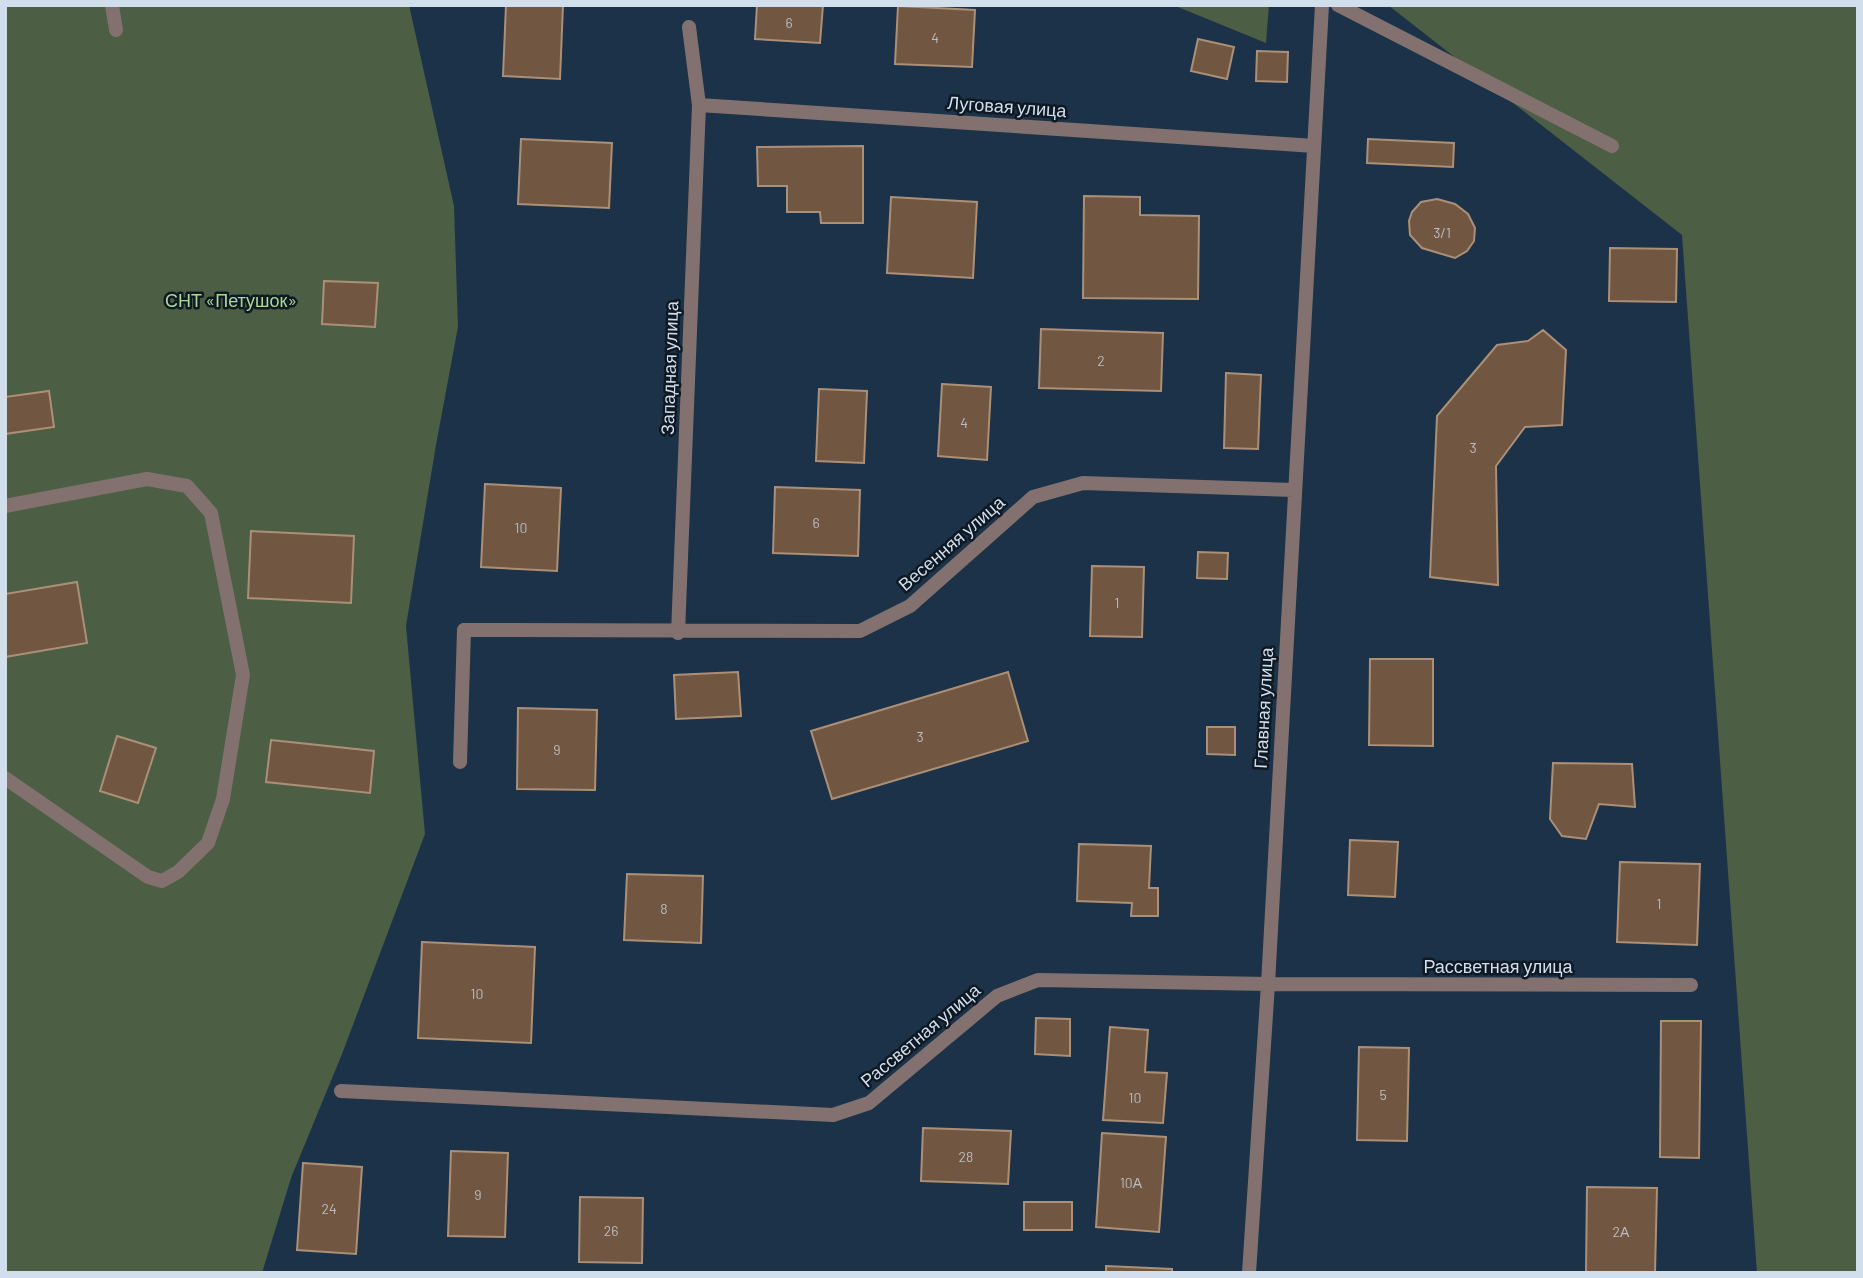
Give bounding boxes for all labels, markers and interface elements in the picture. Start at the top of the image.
house number: 6 [785,14,793,31]
house number: 4 [931,29,939,46]
street label: Луговая улица [947,91,1068,121]
house number: 3/1 [1433,224,1451,241]
park label: СНТ «Петушок» [165,289,297,311]
street label: Западная улица [656,300,682,435]
house number: 2 [1097,352,1105,369]
house number: 4 [960,414,968,431]
house number: 3 [1469,439,1477,456]
street label: Весенняя улица [893,490,1009,595]
house number: 6 [812,514,820,531]
house number: 10 [515,519,527,536]
house number: 1 [1115,594,1119,611]
street label: Главная улица [1249,646,1277,769]
house number: 3 [916,728,924,745]
house number: 9 [553,741,561,758]
house number: 1 [1657,895,1661,912]
house number: 8 [660,900,668,917]
street label: Рассветная улица [1423,955,1574,977]
street label: Рассветная улица [856,978,985,1091]
house number: 10 [471,985,483,1002]
house number: 5 [1379,1086,1387,1103]
house number: 10 [1129,1089,1141,1106]
house number: 28 [959,1148,973,1165]
house number: 10А [1120,1174,1143,1191]
house number: 9 [474,1186,482,1203]
house number: 24 [321,1200,337,1217]
house number: 26 [604,1222,618,1239]
house number: 2А [1613,1223,1630,1240]

